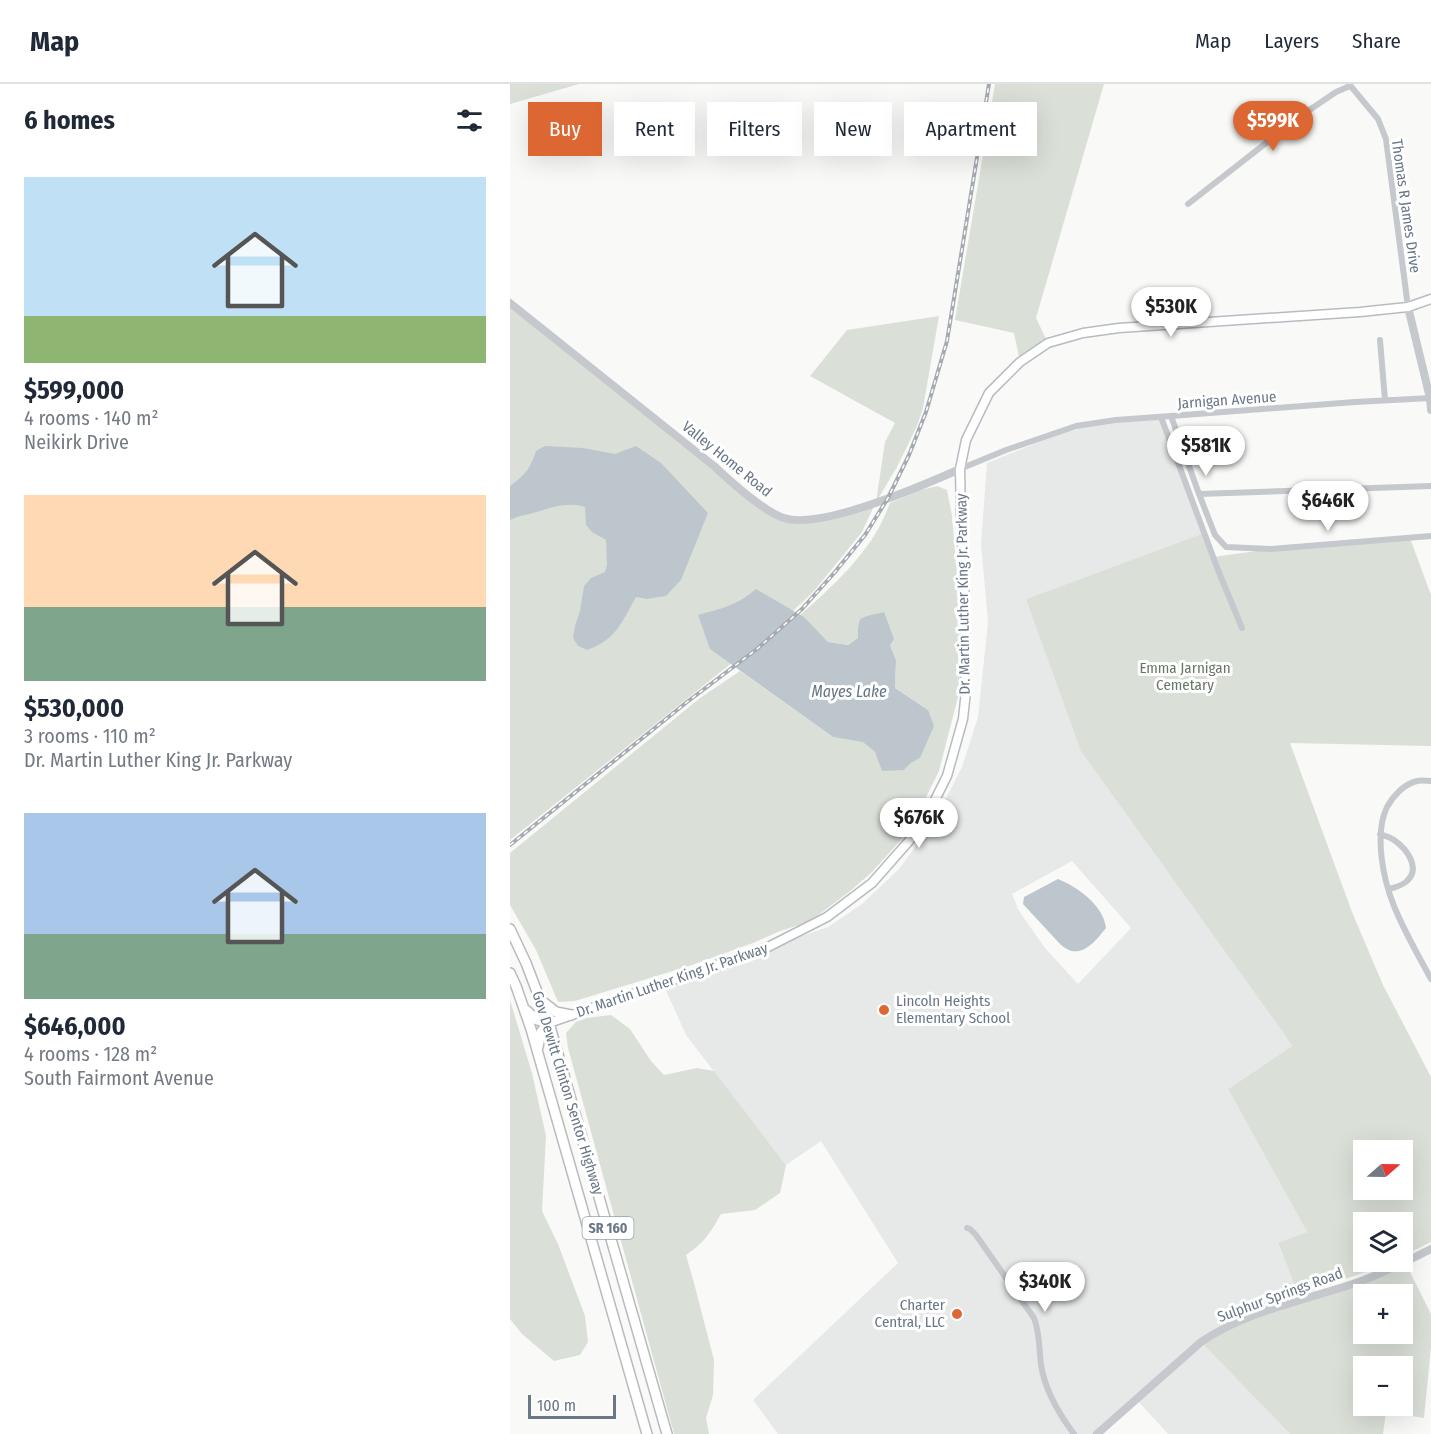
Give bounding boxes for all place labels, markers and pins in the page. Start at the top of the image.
pin: $599K [1231,101,1315,152]
pin: $530K [1129,287,1213,338]
pin: $581K [1164,426,1248,477]
pin: $646K [1286,481,1370,532]
pin: $676K [877,798,961,849]
place label: Lincoln Heights Elementary School [896,992,1010,1027]
marker: Lincoln Heights Elementary School [877,1003,891,1017]
pin: $340K [1003,1262,1087,1313]
place label: Charter Central, LLC [875,1296,946,1331]
marker: Charter Central, LLC [950,1307,964,1321]

